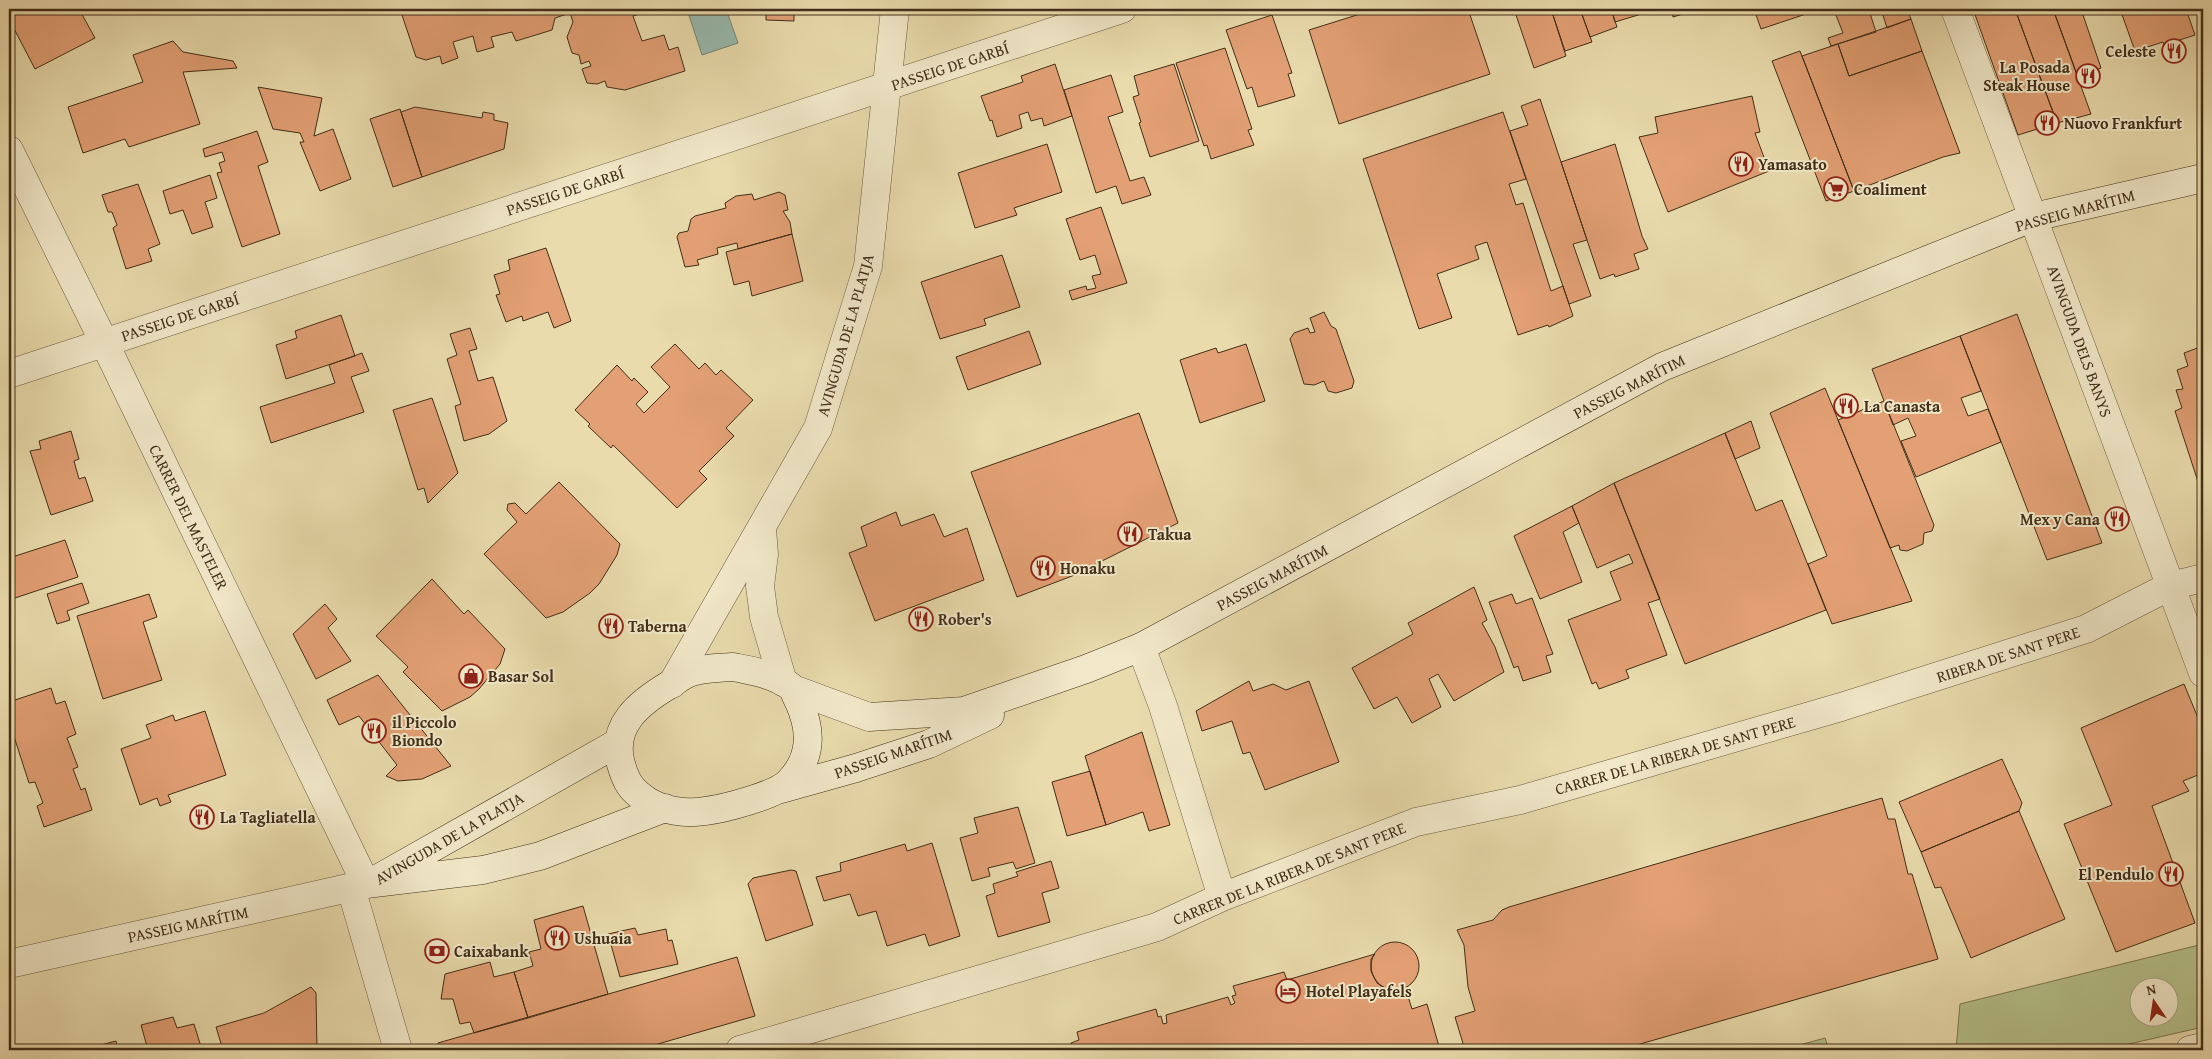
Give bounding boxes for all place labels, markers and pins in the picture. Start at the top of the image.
restaurant icon: Celeste [2161,38,2187,64]
place label: Celeste [2105,39,2156,63]
place label: La Posada Steak House [1983,55,2071,97]
restaurant icon: La Posada Steak House [2075,63,2101,89]
restaurant icon: Nuovo Frankfurt [2034,110,2060,136]
place label: Nuovo Frankfurt [2064,111,2182,135]
restaurant icon: Yamasato [1728,151,1754,177]
place label: Yamasato [1758,152,1827,176]
supermarket icon: Coaliment [1823,176,1849,202]
place label: Coaliment [1854,177,1927,201]
restaurant icon: La Canasta [1833,393,1859,419]
place label: La Canasta [1864,394,1941,418]
restaurant icon: Mex y Cana [2104,506,2130,532]
place label: Mex y Cana [2020,507,2101,531]
restaurant icon: Takua [1117,521,1143,547]
place label: Takua [1148,522,1192,546]
restaurant icon: Honaku [1030,555,1056,581]
place label: Honaku [1060,556,1116,580]
restaurant icon: Rober's [908,606,934,632]
place label: Rober's [938,607,992,631]
restaurant icon: Taberna [598,613,624,639]
place label: Taberna [628,614,687,638]
shop icon: Basar Sol [458,663,484,689]
place label: Basar Sol [488,664,554,688]
place label: il Piccolo Biondo [392,710,457,752]
restaurant icon: il Piccolo Biondo [361,718,387,744]
restaurant icon: La Tagliatella [189,804,215,830]
place label: La Tagliatella [220,805,316,829]
restaurant icon: El Pendulo [2158,861,2184,887]
place label: El Pendulo [2079,862,2154,886]
restaurant icon: Ushuaia [544,925,570,951]
place label: Ushuaia [574,926,632,950]
bank icon: Caixabank [424,938,450,964]
place label: Caixabank [454,939,529,963]
hotel icon: Hotel Playafels [1275,978,1301,1004]
place label: Hotel Playafels [1306,979,1412,1003]

